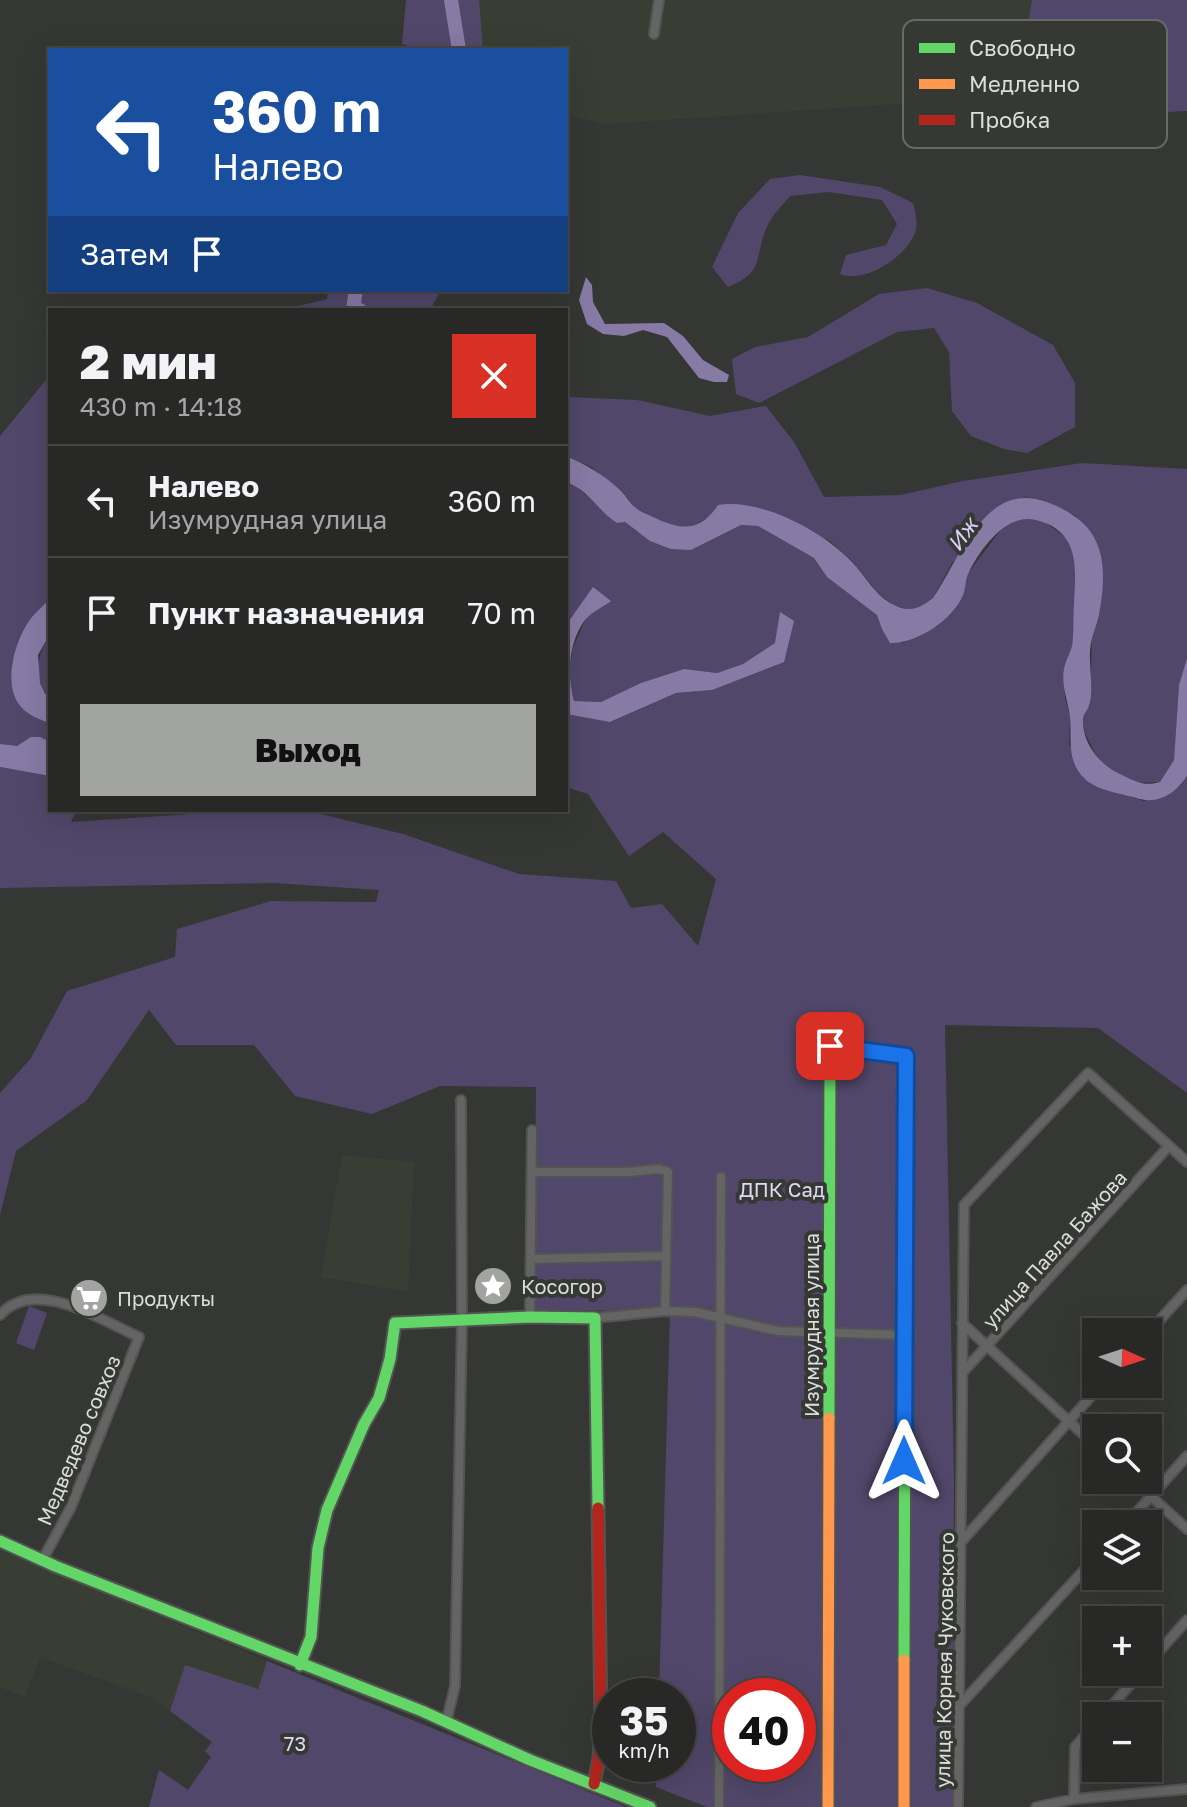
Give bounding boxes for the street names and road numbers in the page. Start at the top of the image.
street label: улица Павла Бажова [977,1165,1131,1333]
street label: Изумрудная улица [799,1233,823,1417]
street label: Медведево совхоз [31,1351,125,1529]
street label: улица Корнея Чуковского [930,1532,958,1788]

